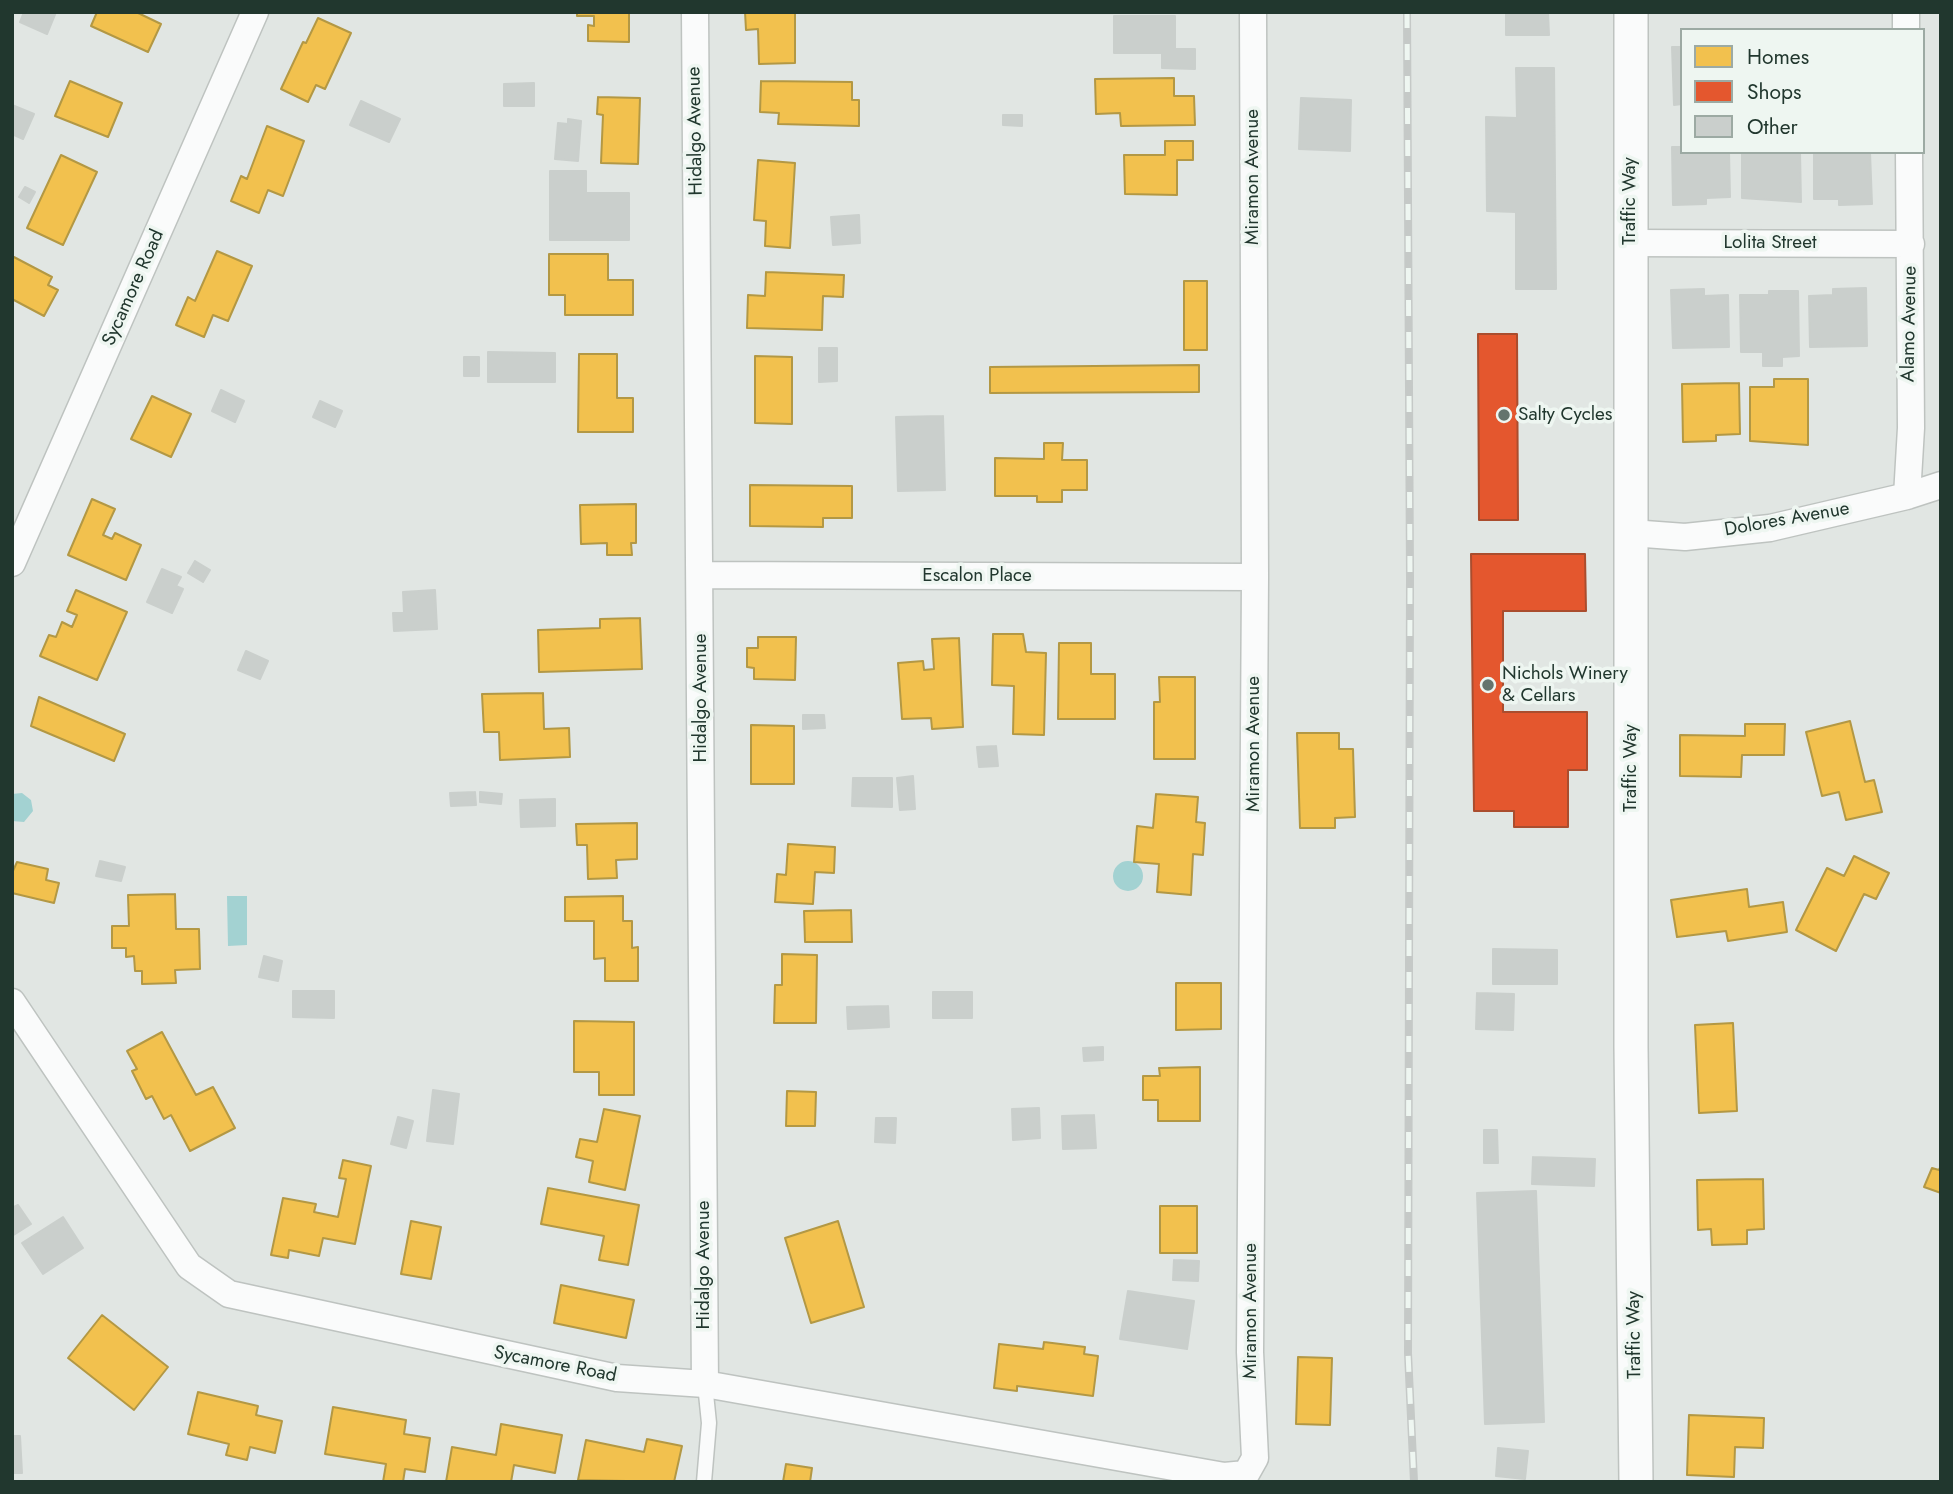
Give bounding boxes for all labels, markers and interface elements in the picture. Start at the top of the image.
legend [1680,28,1925,154]
text: Homes [1747,42,1809,72]
street label: Hidalgo Avenue [683,66,709,196]
text: Shops [1747,77,1801,107]
street label: Miramon Avenue [1242,109,1264,245]
text: Other [1747,112,1798,142]
street label: Traffic Way [1619,157,1641,245]
street label: Sycamore Road [98,226,170,350]
street label: Lolita Street [1724,232,1816,254]
street label: Alamo Avenue [1898,266,1922,382]
place label: Salty Cycles [1518,404,1613,426]
marker: Salty Cycles [1496,407,1512,423]
street label: Dolores Avenue [1723,498,1851,542]
street label: Escalon Place [922,565,1032,587]
street label: Hidalgo Avenue [690,634,712,762]
place label: Nichols Winery & Cellars [1502,663,1628,707]
street label: Miramon Avenue [1243,676,1265,812]
marker: Nichols Winery & Cellars [1480,677,1496,693]
street label: Traffic Way [1620,724,1642,812]
street label: Hidalgo Avenue [693,1201,715,1329]
street label: Miramon Avenue [1240,1243,1262,1379]
street label: Traffic Way [1623,1291,1647,1379]
street label: Sycamore Road [492,1342,618,1388]

